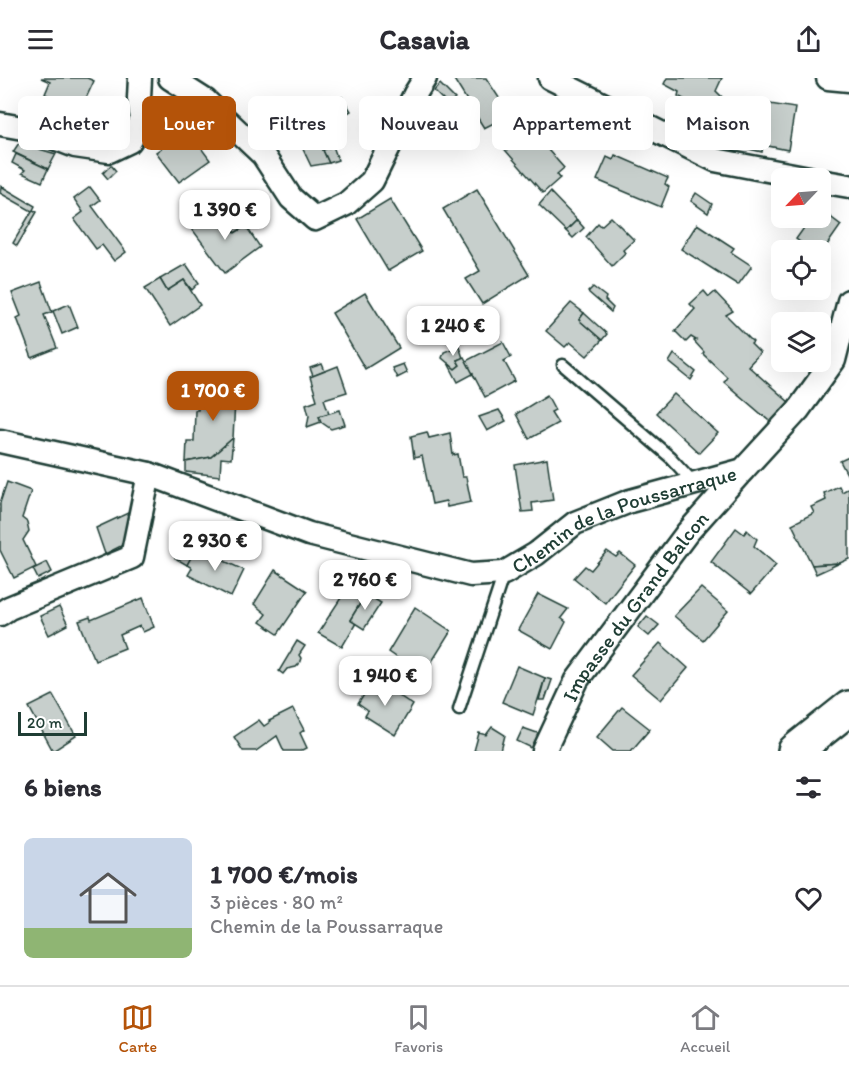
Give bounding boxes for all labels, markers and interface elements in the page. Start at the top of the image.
icon: menu [24,23,57,56]
text: Casavia [379,23,470,56]
icon: share [792,23,825,56]
chip: Acheter [18,96,130,150]
chip: Louer [142,96,236,150]
chip: Filtres [248,96,347,150]
chip: Nouveau [359,96,480,150]
chip: Appartement [492,96,653,150]
chip: Maison [665,96,771,150]
north arrow [771,168,831,228]
map controls [771,168,831,372]
pin: 1 390 € [170,190,280,241]
text: 1 390 € [193,197,257,221]
button: locate [771,240,831,300]
pin: 1 240 € [398,306,508,357]
button: layers [771,312,831,372]
text: 1 240 € [421,313,485,337]
pin: 1 700 € [158,371,268,422]
text: 1 700 € [181,378,245,402]
street label: Chemin de la Poussarraque [507,460,739,578]
street label: Impasse du Grand Balcon [556,506,713,705]
pin: 2 930 € [160,521,270,572]
text: 2 930 € [183,528,247,552]
pin: 2 760 € [310,560,420,611]
text: 2 760 € [333,567,397,591]
pin: 1 940 € [330,656,440,707]
text: 1 940 € [353,663,417,687]
scale bar [18,709,87,736]
text: 20 m [27,713,62,732]
text: 6 biens [24,771,102,803]
icon: filters [792,771,825,804]
text: 1 700 €/mois [210,858,358,890]
icon: home [72,862,144,934]
icon: heart [792,882,825,915]
text: 3 pièces · 80 m² [210,890,343,914]
text: Chemin de la Poussarraque [210,914,443,938]
tab: Carte [119,1001,157,1056]
tab: Favoris [394,1001,443,1056]
tab: Accueil [680,1001,730,1056]

